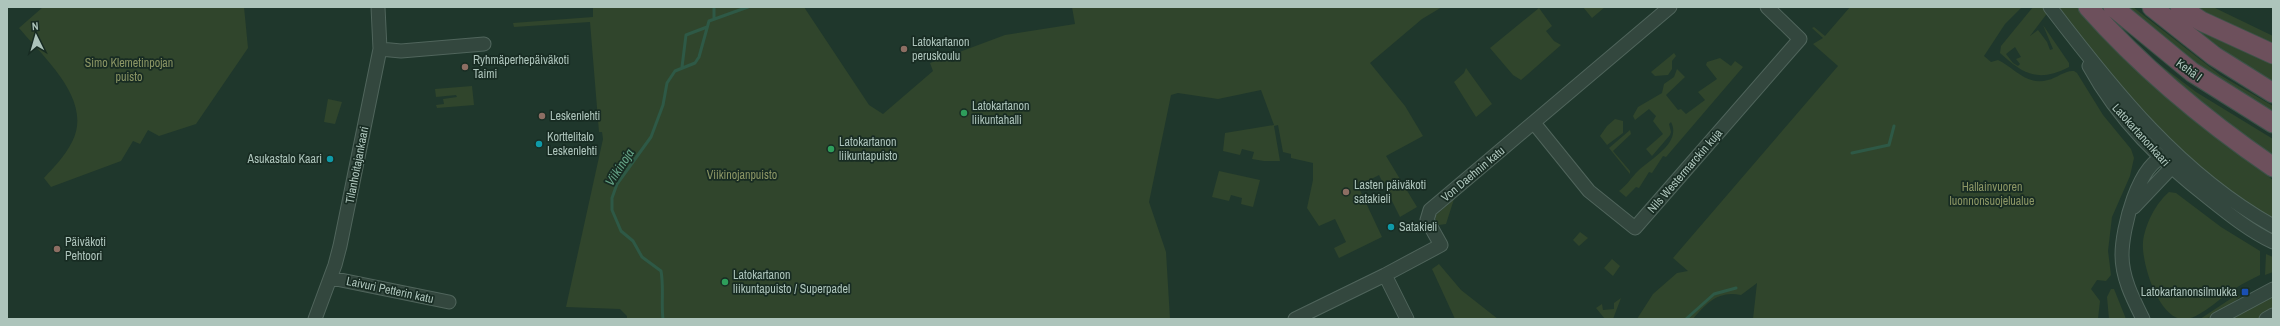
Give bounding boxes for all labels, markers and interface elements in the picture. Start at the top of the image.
north arrow [16,16,56,56]
text: N [31,19,39,33]
place label: Latokartanon peruskoulu [912,34,969,64]
marker: Latokartanon peruskoulu [899,44,909,54]
place label: Ryhmäperhepäiväkoti Taimi [473,52,569,82]
park label: Simo Klemetinpojan puisto [85,55,173,85]
street label: Kehä I [2173,55,2205,85]
marker: Ryhmäperhepäiväkoti Taimi [460,62,470,72]
place label: Latokartanon liikuntahalli [972,98,1029,128]
street label: Latokartanonkaari [2109,100,2173,170]
place label: Leskenlehti [550,108,600,124]
marker: Latokartanon liikuntahalli [959,108,969,118]
marker: Leskenlehti [537,111,547,121]
street label: Tilanhoitajankaari [342,125,372,205]
street label: Nils Westermarckin kuja [1644,125,1726,216]
place label: Korttelitalo Leskenlehti [547,129,597,159]
place label: Latokartanon liikuntapuisto [839,134,898,164]
marker: Korttelitalo Leskenlehti [534,139,544,149]
street label: Von Daehnin katu [1438,143,1508,205]
marker: Latokartanon liikuntapuisto [826,144,836,154]
water label: Viikinoja [601,145,638,189]
place label: Asukastalo Kaari [247,151,322,167]
marker: Asukastalo Kaari [325,154,335,164]
park label: Viikinojanpuisto [707,167,777,183]
place label: Lasten päiväkoti satakieli [1354,177,1426,207]
park label: Hallainvuoren luonnonsuojelualue [1950,179,2034,209]
marker: Lasten päiväkoti satakieli [1341,187,1351,197]
place label: Satakieli [1399,219,1437,235]
marker: Satakieli [1386,222,1396,232]
place label: Päiväkoti Pehtoori [65,234,106,264]
marker: Päiväkoti Pehtoori [52,244,62,254]
place label: Latokartanon liikuntapuisto / Superpadel [733,267,850,297]
street label: Laivuri Petterin katu [345,273,435,307]
marker: Latokartanon liikuntapuisto / Superpadel [720,277,730,287]
place label: Latokartanonsilmukka [2141,284,2238,300]
marker: Latokartanonsilmukka [2240,287,2250,297]

